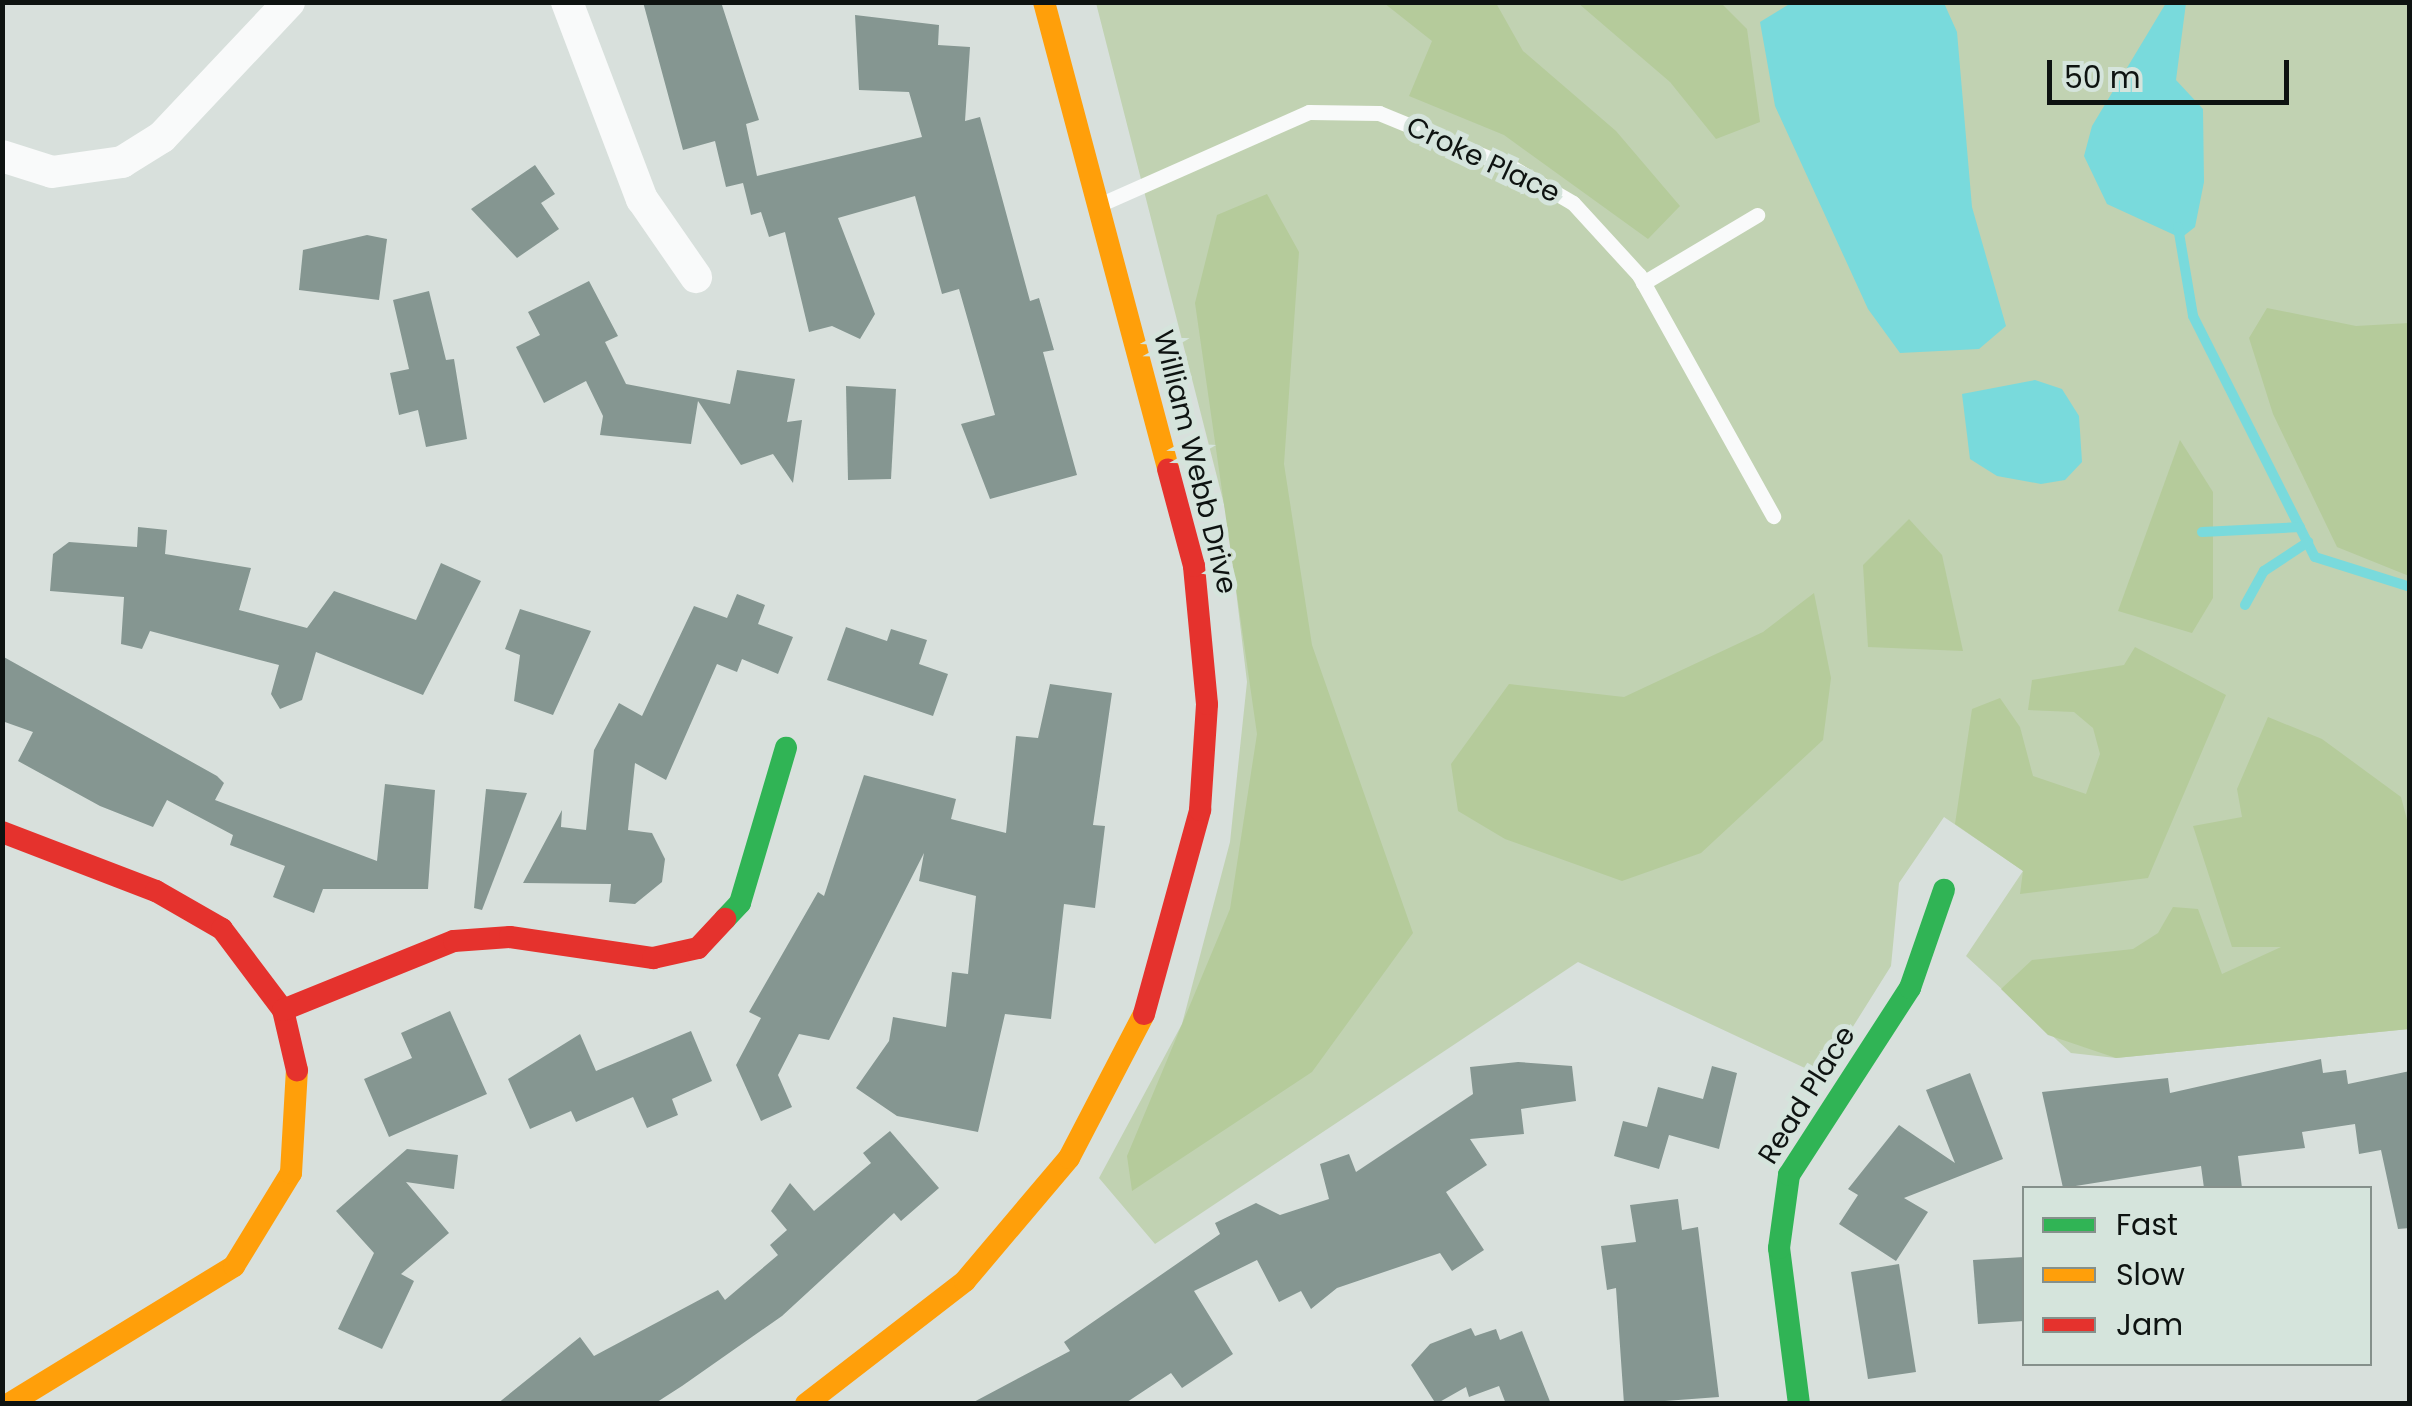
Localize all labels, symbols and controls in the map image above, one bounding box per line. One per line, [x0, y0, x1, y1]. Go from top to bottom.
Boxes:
scale bar [2052, 40, 2294, 102]
text: 50 m [2064, 56, 2141, 99]
street label: Croke Place [1401, 110, 1565, 210]
street label: William Webb Drive [1146, 327, 1244, 597]
street label: Read Place [1751, 1020, 1863, 1170]
legend [2022, 1186, 2372, 1366]
text: Fast [2116, 1203, 2178, 1246]
text: Slow [2116, 1253, 2185, 1296]
text: Jam [2116, 1303, 2183, 1346]

